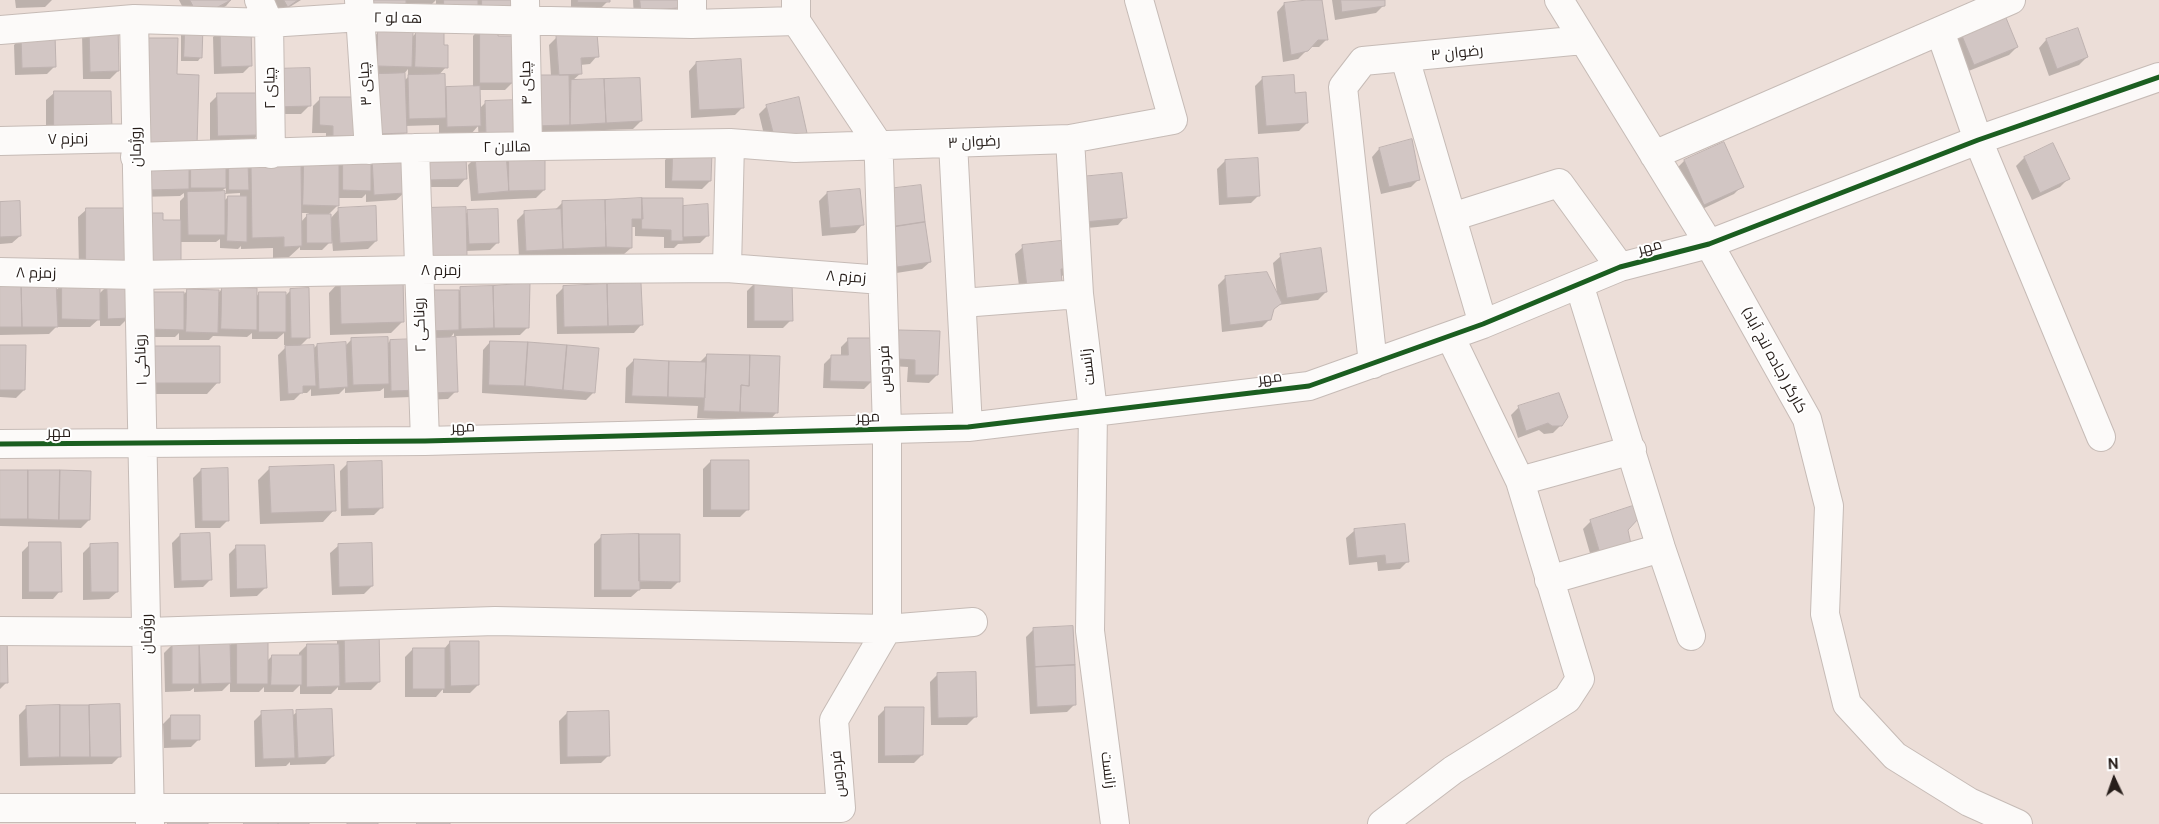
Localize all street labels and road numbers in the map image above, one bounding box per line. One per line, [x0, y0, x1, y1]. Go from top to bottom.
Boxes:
street label: هه لو ۲ [374, 9, 422, 27]
street label: رضوان ۳ [1430, 41, 1484, 65]
street label: چیای ۳ [354, 61, 376, 107]
street label: چیای ۴ [516, 61, 536, 105]
street label: چیای ۲ [261, 67, 279, 109]
street label: روژمان [127, 127, 145, 167]
street label: زمزم ۷ [48, 130, 88, 148]
street label: رضوان ۳ [947, 132, 1001, 152]
street label: هالان ۲ [483, 138, 531, 156]
street label: مهر [1636, 235, 1664, 259]
street label: زمزم ۸ [421, 261, 461, 279]
street label: زمزم ۸ [16, 264, 56, 282]
street label: زمزم ۸ [825, 267, 867, 287]
street label: روناکی ۲ [410, 297, 430, 353]
street label: کارگر (جاده لنج آباد) [1737, 304, 1811, 416]
street label: روناکی ۱ [131, 334, 151, 386]
street label: فردوس [875, 345, 895, 393]
street label: زانست [1077, 347, 1099, 387]
street label: مهر [1257, 368, 1283, 388]
street label: مهر [856, 408, 880, 426]
street label: مهر [451, 418, 475, 436]
street label: مهر [47, 423, 71, 441]
street label: روژمان [138, 614, 156, 654]
street label: فردوس [827, 750, 849, 798]
street label: زانست [1097, 750, 1119, 790]

